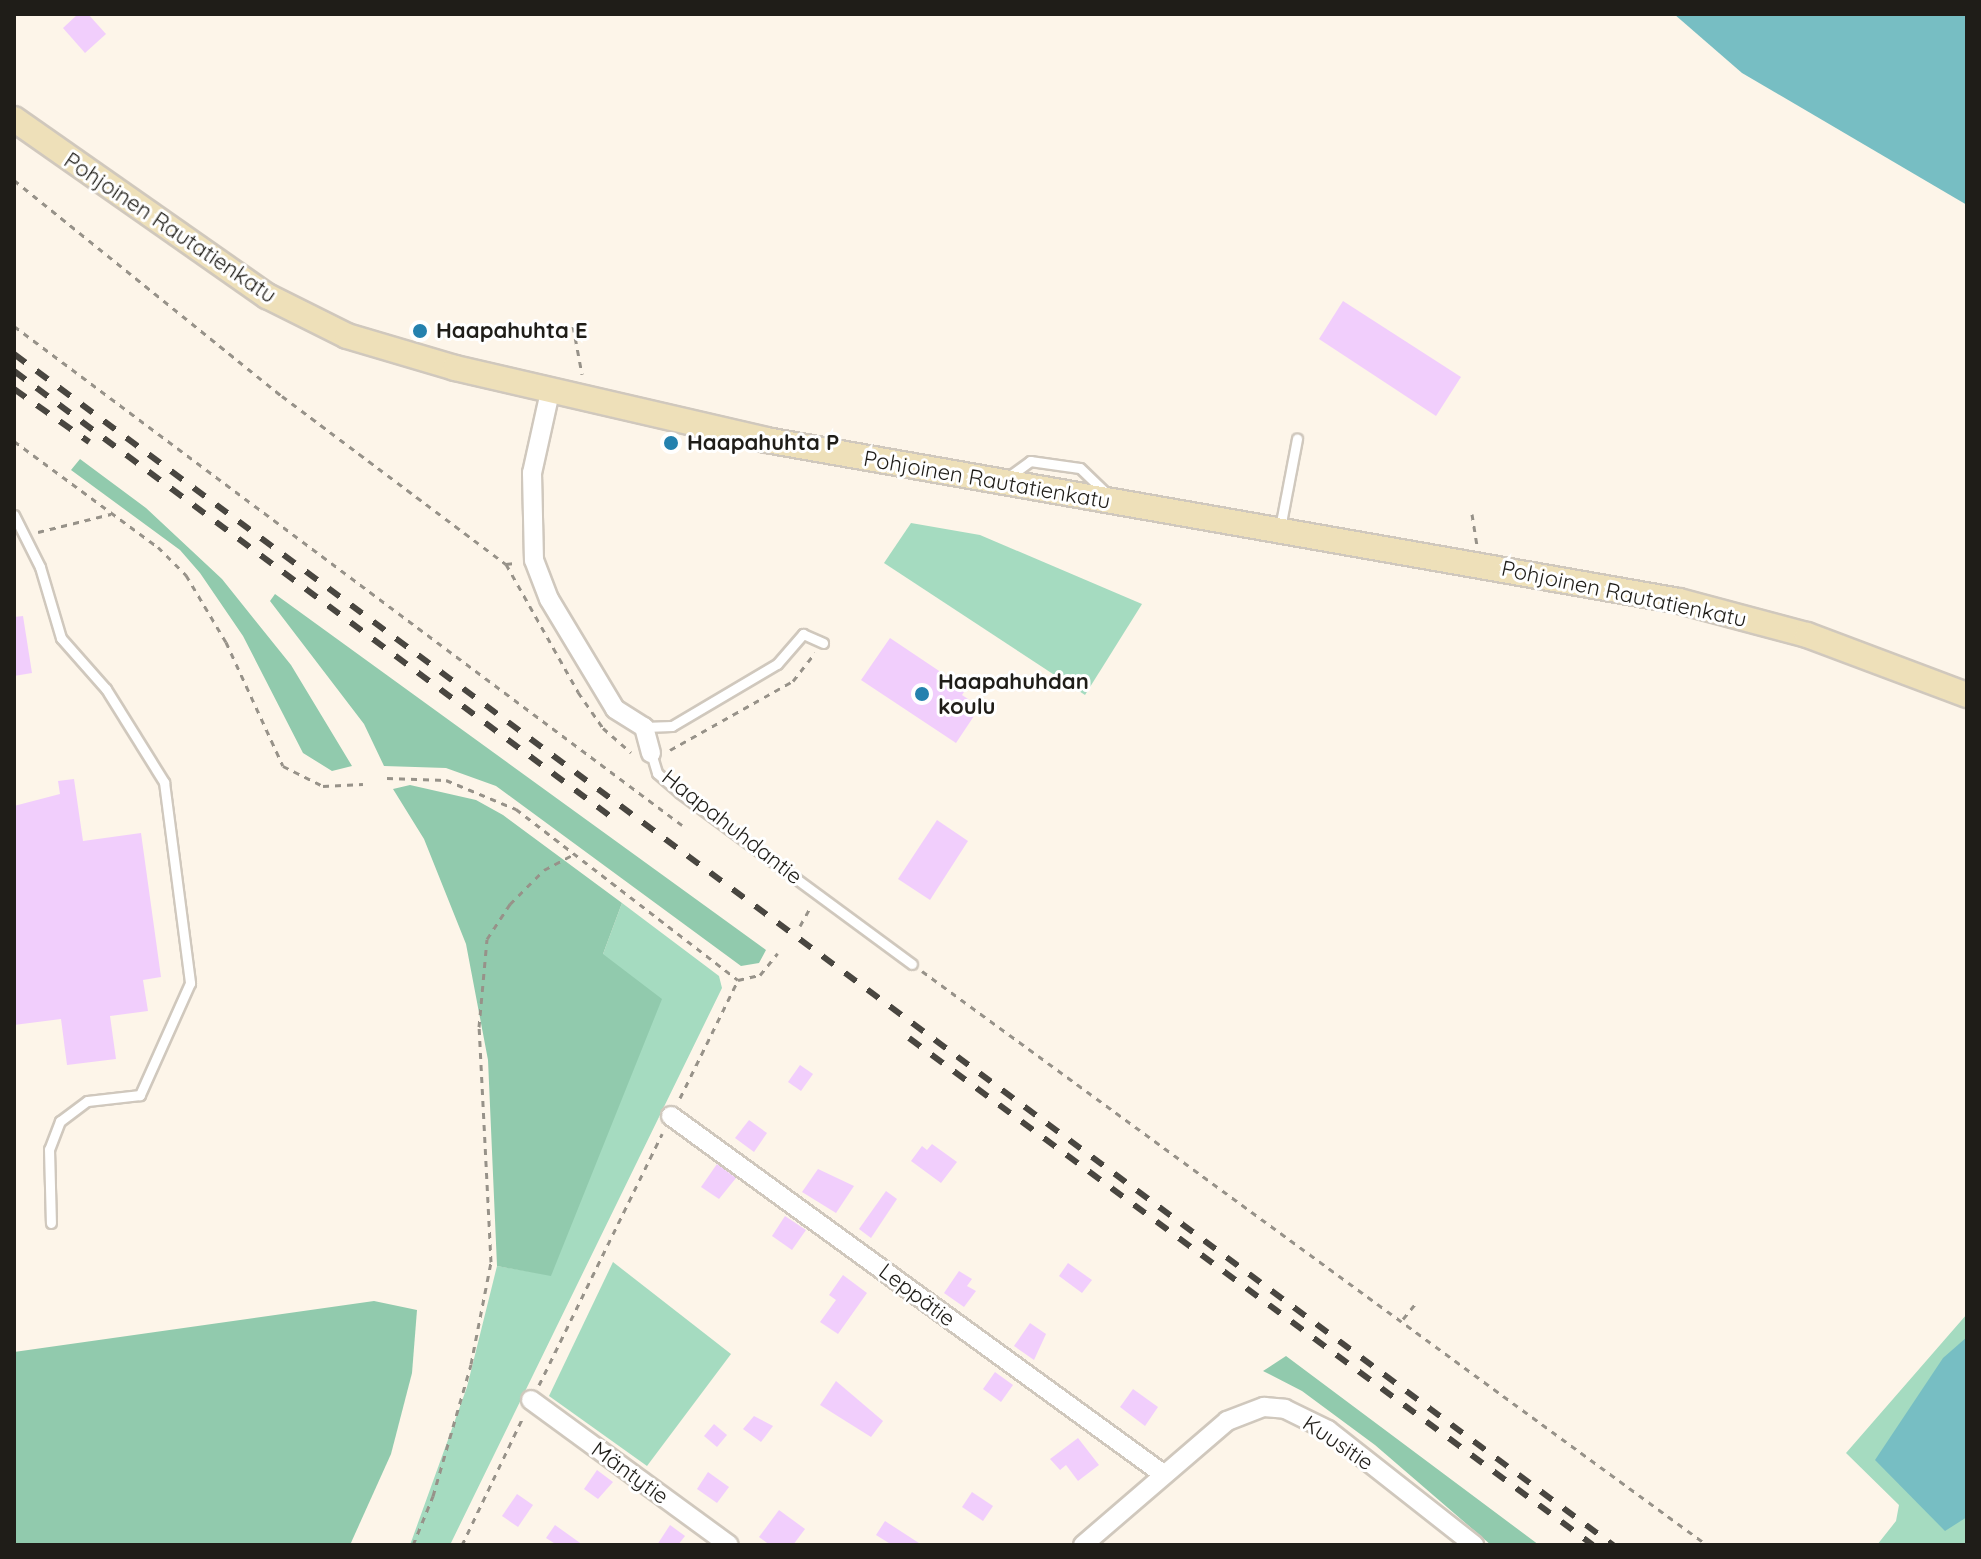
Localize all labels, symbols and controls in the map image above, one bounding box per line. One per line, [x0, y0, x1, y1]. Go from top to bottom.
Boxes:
street label: Pohjoinen Rautatienkatu [59, 147, 281, 309]
place label: Haapahuhta E [436, 318, 588, 344]
marker: Haapahuhta E [411, 322, 429, 340]
place label: Haapahuhta P [687, 430, 839, 456]
marker: Haapahuhta P [662, 434, 680, 452]
street label: Pohjoinen Rautatienkatu [862, 445, 1112, 515]
street label: Pohjoinen Rautatienkatu [1499, 555, 1749, 633]
place label: Haapahuhdan koulu [938, 668, 1089, 720]
marker: Haapahuhdan koulu [913, 685, 931, 703]
street label: Haapahuhdantie [657, 764, 807, 890]
street label: Leppätie [874, 1258, 960, 1332]
street label: Kuusitie [1298, 1410, 1378, 1476]
street label: Mäntytie [586, 1436, 674, 1510]

